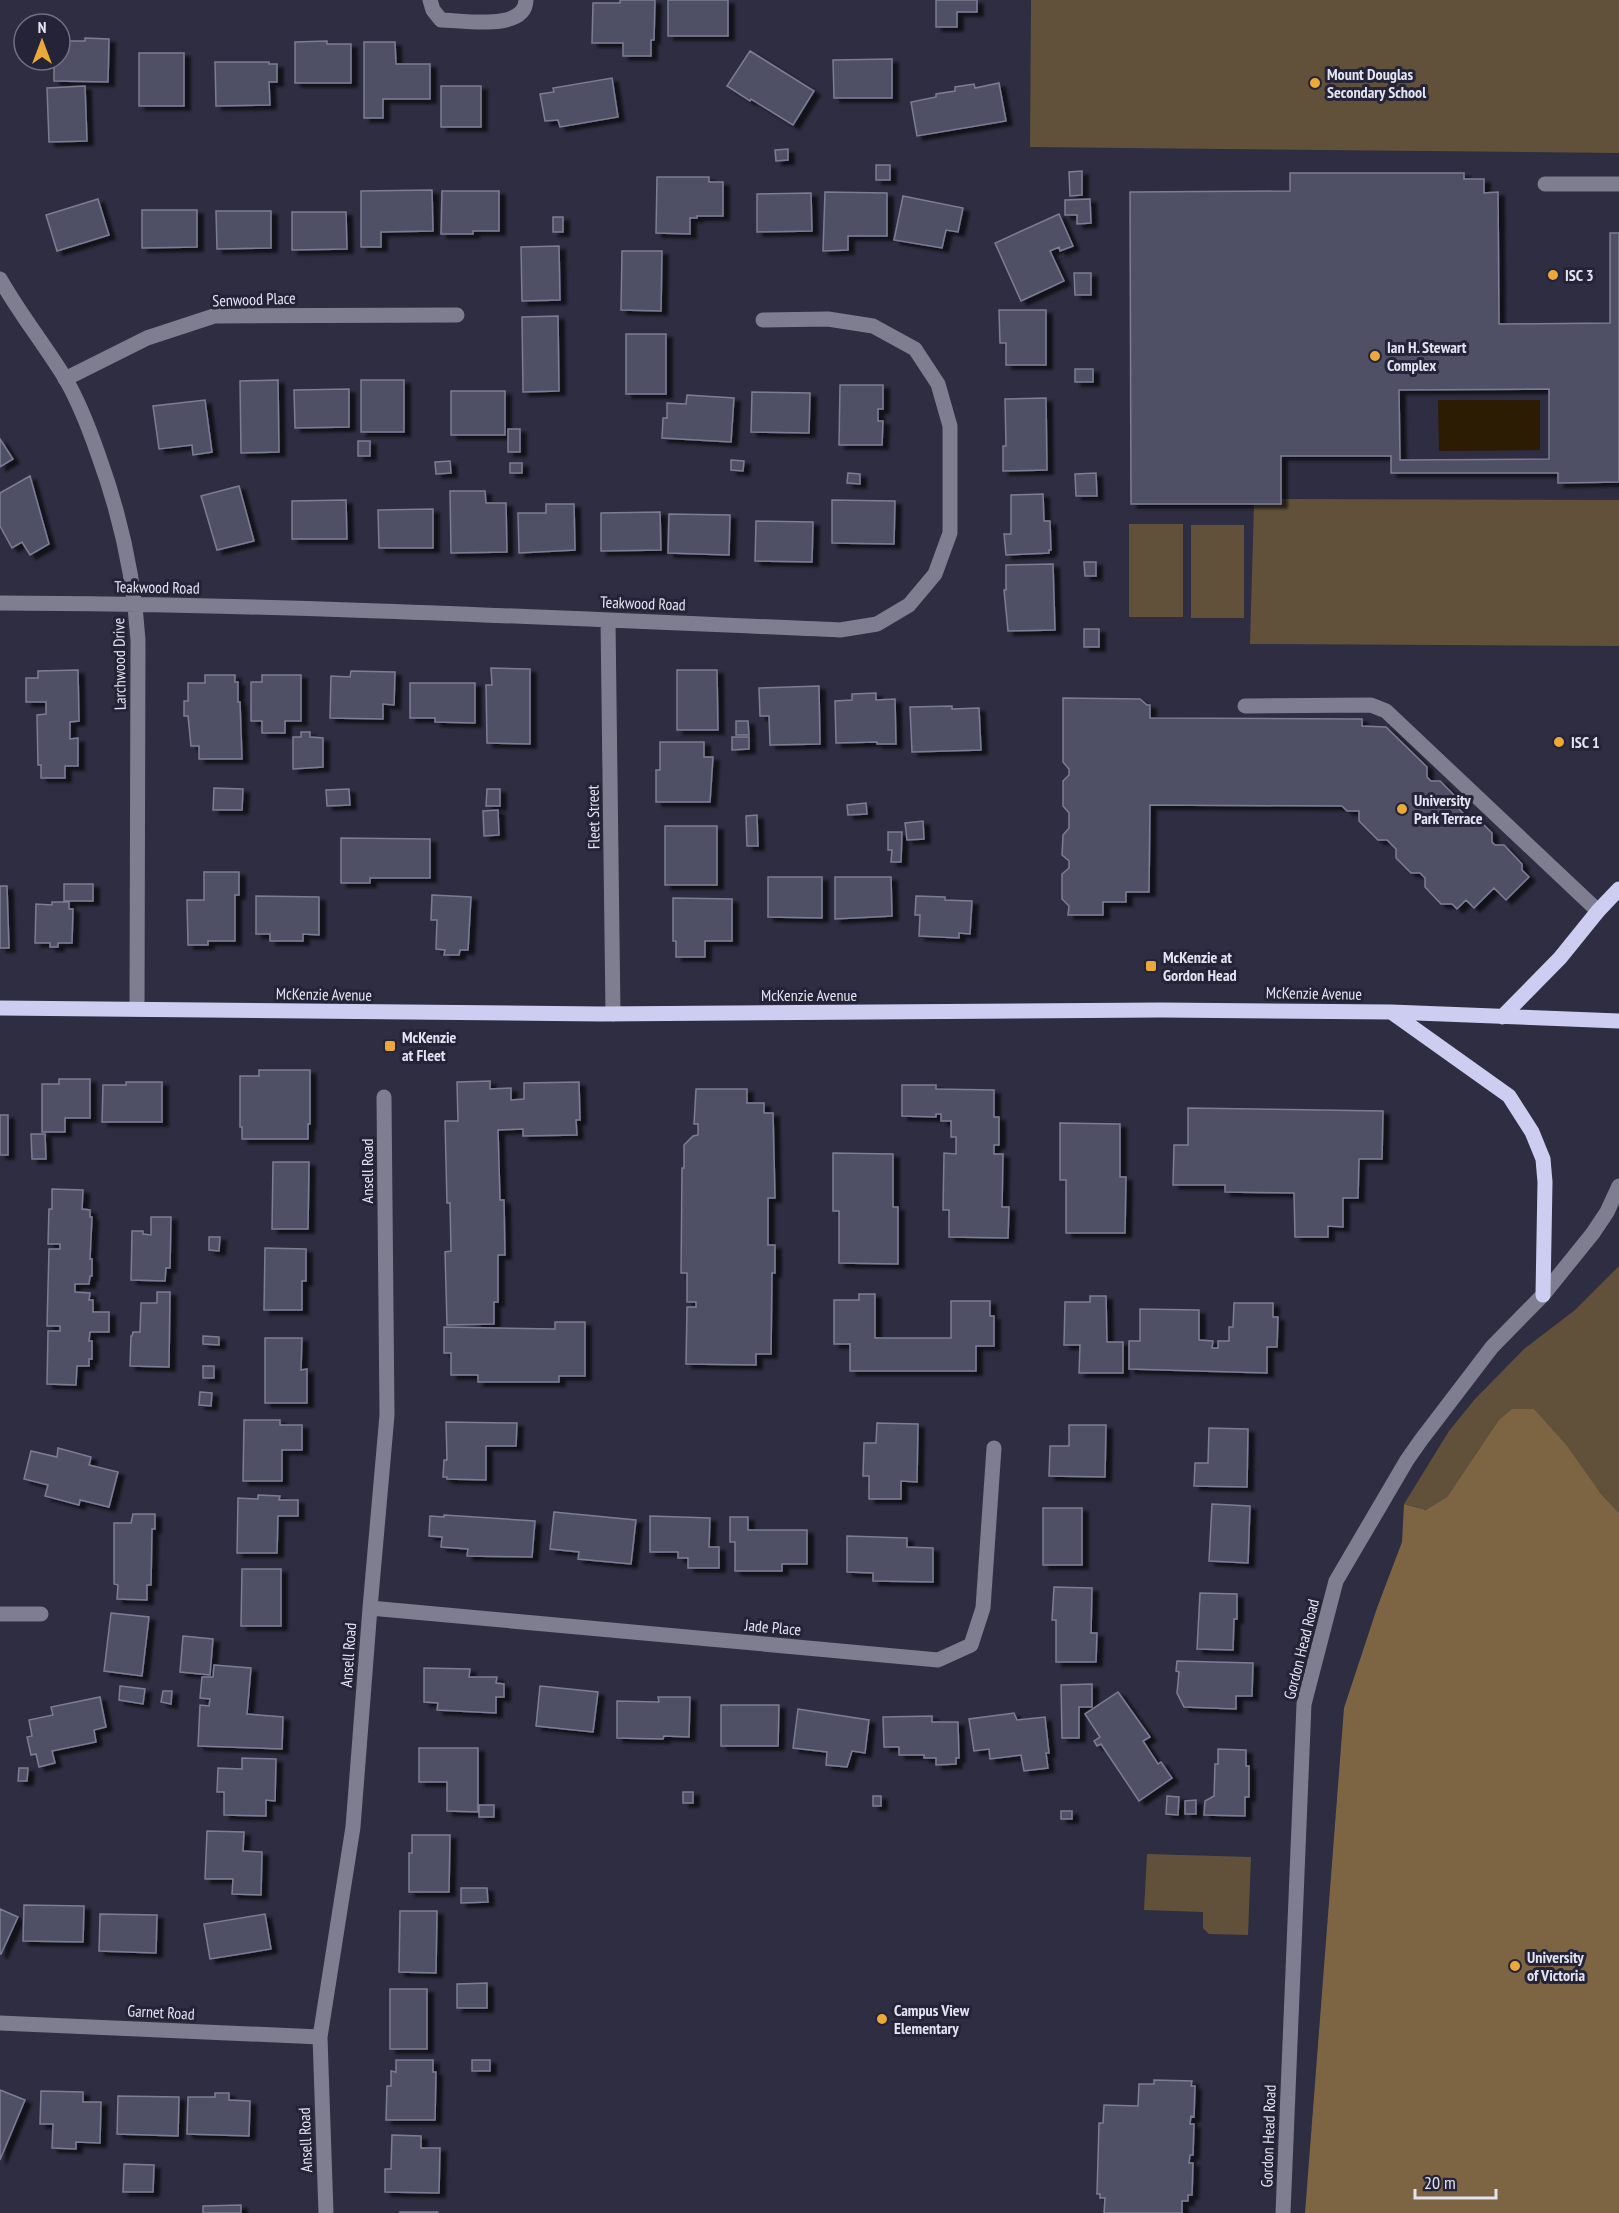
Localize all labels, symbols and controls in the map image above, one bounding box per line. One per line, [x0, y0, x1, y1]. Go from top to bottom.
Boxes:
north arrow [12, 12, 72, 72]
text: N [38, 17, 46, 37]
place label: Mount Douglas Secondary School [1327, 64, 1426, 102]
marker: Mount Douglas Secondary School [1308, 76, 1322, 90]
place label: ISC 3 [1565, 265, 1594, 285]
marker: ISC 3 [1546, 268, 1560, 282]
street label: Senwood Place [212, 288, 296, 310]
place label: Ian H. Stewart Complex [1387, 337, 1467, 375]
marker: Ian H. Stewart Complex [1368, 349, 1382, 363]
street label: Teakwood Road [114, 576, 200, 598]
street label: Teakwood Road [600, 592, 686, 614]
street label: Larchwood Drive [108, 618, 130, 710]
place label: ISC 1 [1571, 732, 1600, 752]
marker: ISC 1 [1552, 735, 1566, 749]
street label: Fleet Street [582, 784, 604, 849]
place label: University Park Terrace [1414, 790, 1483, 828]
marker: University Park Terrace [1395, 802, 1409, 816]
place label: McKenzie at Gordon Head [1163, 947, 1237, 985]
marker: McKenzie at Gordon Head [1144, 959, 1158, 973]
street label: McKenzie Avenue [1266, 982, 1362, 1004]
street label: McKenzie Avenue [276, 983, 372, 1005]
street label: McKenzie Avenue [761, 985, 857, 1005]
place label: McKenzie at Fleet [402, 1027, 457, 1065]
marker: McKenzie at Fleet [383, 1039, 397, 1053]
street label: Ansell Road [357, 1139, 377, 1203]
street label: Gordon Head Road [1279, 1597, 1323, 1701]
street label: Jade Place [743, 1614, 802, 1639]
street label: Ansell Road [336, 1622, 360, 1688]
place label: University of Victoria [1527, 1947, 1585, 1985]
marker: University of Victoria [1508, 1959, 1522, 1973]
street label: Garnet Road [127, 2000, 195, 2024]
place label: Campus View Elementary [894, 2000, 970, 2038]
marker: Campus View Elementary [875, 2012, 889, 2026]
street label: Gordon Head Road [1256, 2084, 1280, 2188]
street label: Ansell Road [294, 2107, 316, 2173]
scale bar [1415, 2162, 1496, 2200]
text: 20 m [1424, 2171, 1456, 2194]

